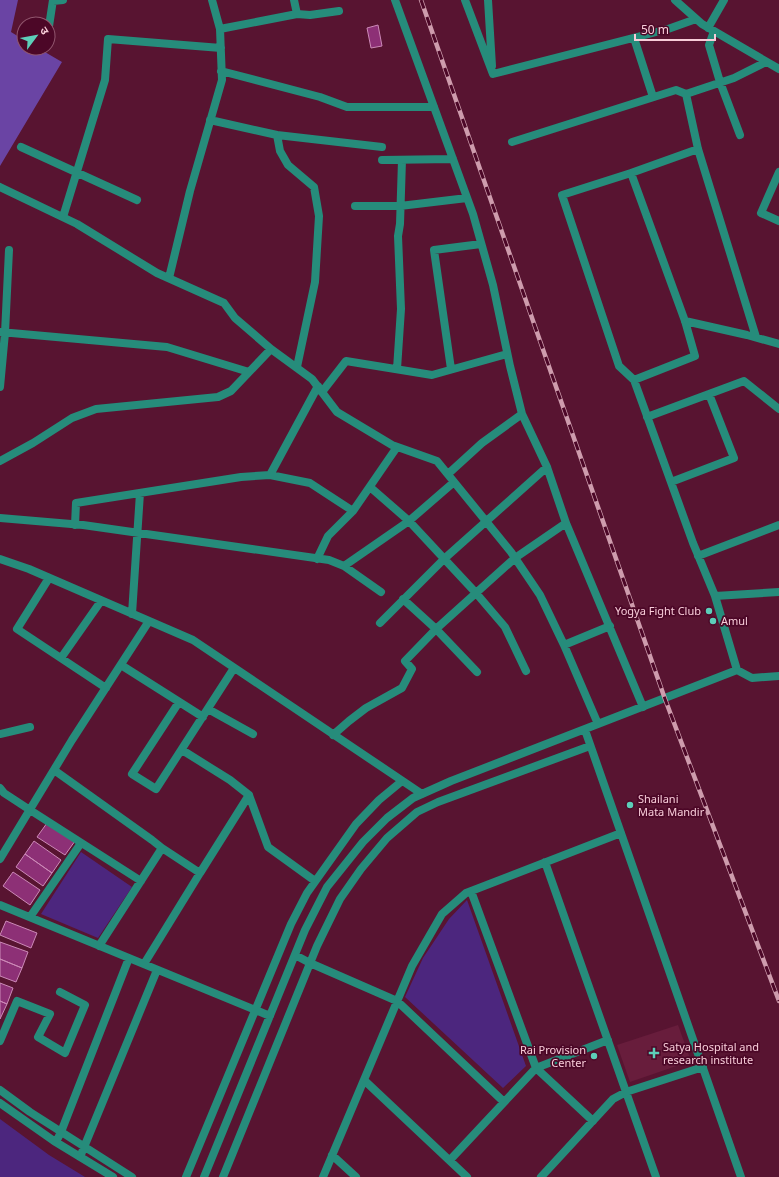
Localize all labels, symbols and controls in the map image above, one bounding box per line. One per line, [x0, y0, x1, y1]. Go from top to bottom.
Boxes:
north arrow [16, 16, 56, 56]
scale bar [635, 16, 715, 42]
text: 50 m [641, 21, 669, 38]
text: उ [37, 24, 53, 38]
place label: Yogya Fight Club [615, 603, 701, 618]
marker: Yogya Fight Club [704, 606, 714, 616]
place label: Amul [721, 613, 748, 628]
marker: Amul [708, 616, 718, 626]
place label: Shailani Mata Mandir [638, 791, 705, 819]
marker: Shailani Mata Mandir [625, 800, 635, 810]
place label: Satya Hospital and research institute [663, 1039, 759, 1067]
place label: Rai Provision Center [520, 1042, 586, 1070]
marker: Satya Hospital and research institute [648, 1047, 660, 1059]
marker: Rai Provision Center [589, 1051, 599, 1061]

